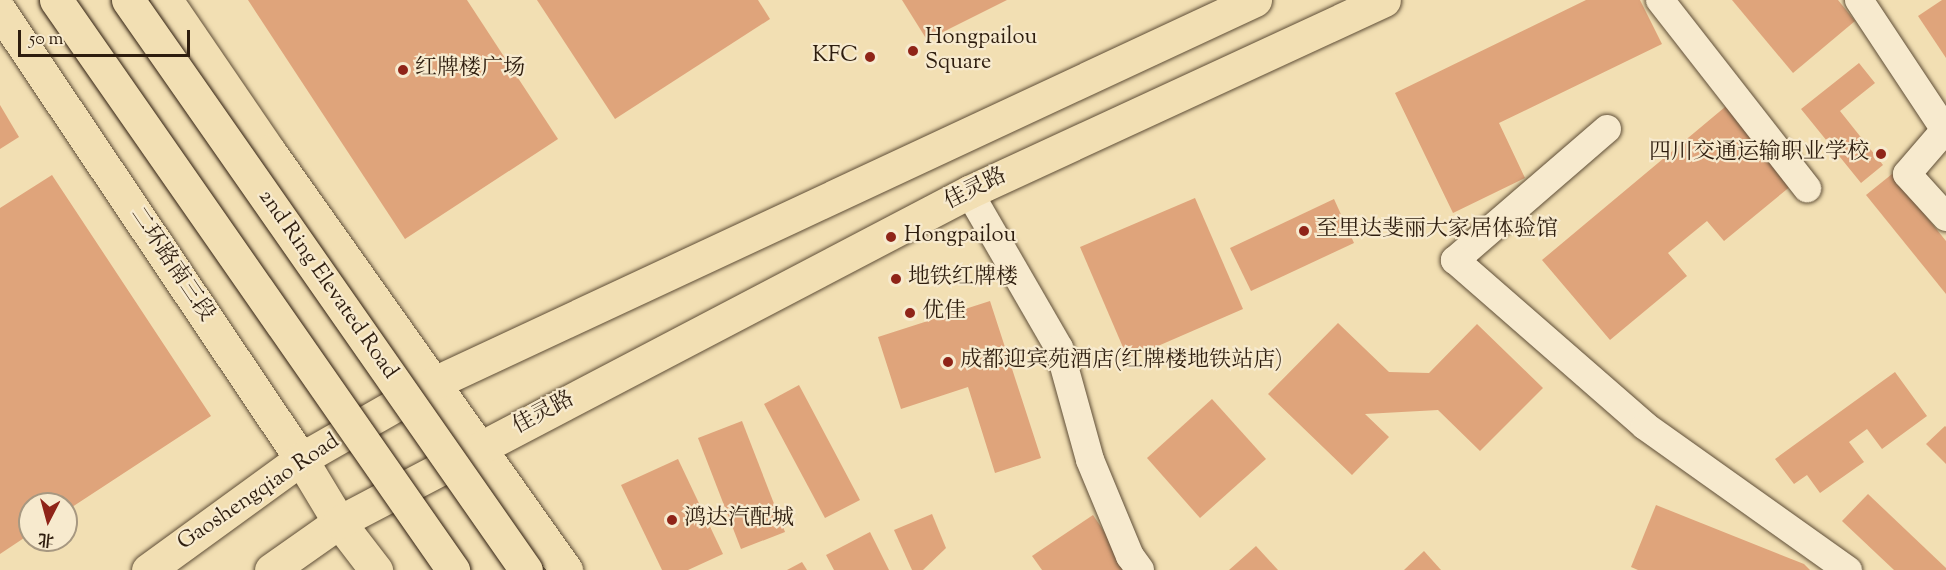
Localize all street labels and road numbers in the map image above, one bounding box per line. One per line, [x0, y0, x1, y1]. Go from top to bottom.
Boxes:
street label: 佳灵路 [941, 164, 1011, 216]
street label: 2nd Ring Elevated Road [252, 185, 402, 385]
street label: 二环路南三段 [123, 203, 219, 327]
street label: 佳灵路 [509, 387, 579, 441]
street label: Gaoshengqiao Road [173, 429, 345, 557]

